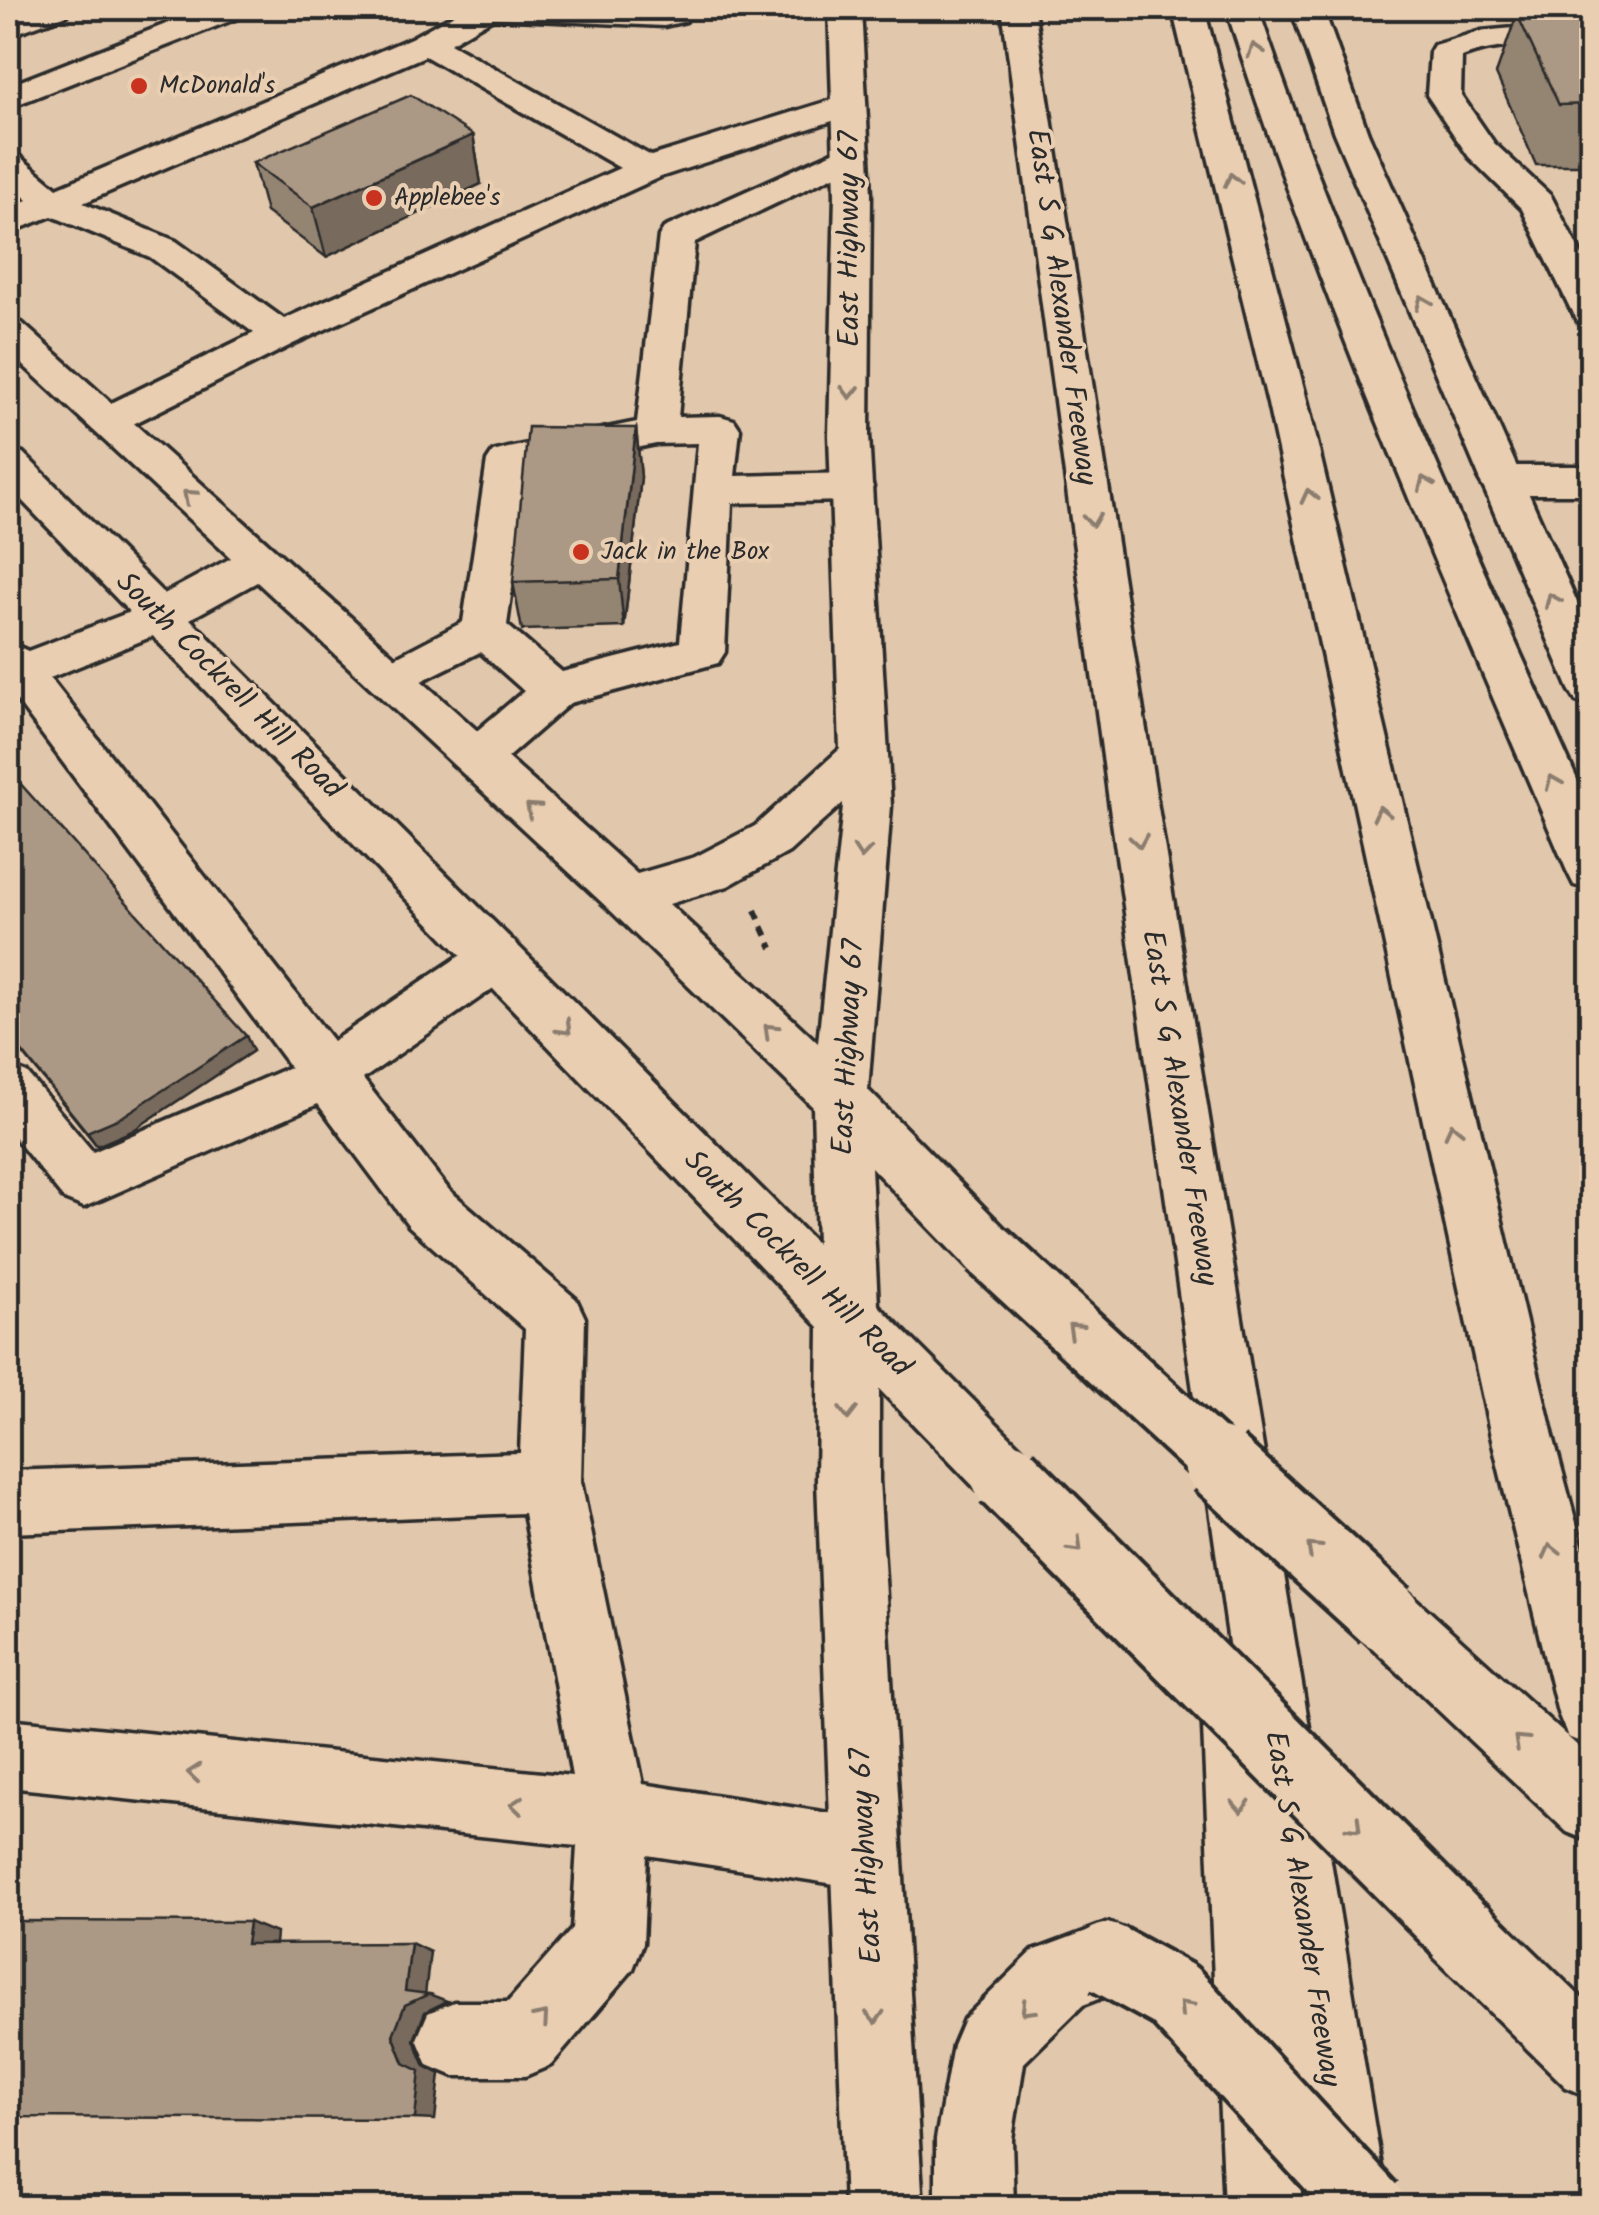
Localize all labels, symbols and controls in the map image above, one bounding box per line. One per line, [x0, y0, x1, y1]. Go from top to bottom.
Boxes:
one-way arrow [1246, 43, 1267, 60]
place label: McDonald's [159, 66, 276, 106]
marker: McDonald's [128, 75, 150, 97]
street label: East S G Alexander Freeway [1012, 126, 1110, 489]
street label: East Highway 67 [826, 130, 874, 347]
one-way arrow [1222, 172, 1243, 189]
place label: Applebee's [394, 178, 501, 218]
marker: Applebee's [363, 187, 385, 209]
one-way arrow [1415, 294, 1435, 312]
one-way arrow [839, 386, 861, 401]
one-way arrow [1417, 475, 1437, 493]
one-way arrow [1300, 488, 1321, 505]
one-way arrow [182, 489, 200, 507]
one-way arrow [1081, 511, 1102, 528]
place label: Jack in the Box [601, 532, 770, 572]
marker: Jack in the Box [570, 541, 592, 563]
street label: South Cockrell Hill Road [104, 561, 355, 812]
one-way arrow [1544, 592, 1564, 610]
one-way arrow [1545, 774, 1565, 792]
one-way arrow [525, 802, 544, 820]
one-way arrow [1371, 805, 1392, 822]
one-way arrow [1127, 833, 1148, 850]
one-way arrow [852, 845, 874, 861]
street label: East S G Alexander Freeway [1127, 927, 1231, 1290]
street label: East Highway 67 [819, 936, 879, 1156]
one-way arrow [553, 1016, 571, 1034]
one-way arrow [763, 1024, 782, 1042]
one-way arrow [1443, 1122, 1464, 1139]
street label: South Cockrell Hill Road [672, 1139, 923, 1390]
one-way arrow [1067, 1323, 1086, 1341]
one-way arrow [837, 1406, 859, 1422]
one-way arrow [1064, 1534, 1082, 1552]
one-way arrow [1306, 1543, 1325, 1561]
one-way arrow [1541, 1543, 1562, 1560]
street label: East S G Alexander Freeway [1250, 1728, 1354, 2091]
one-way arrow [1513, 1735, 1532, 1753]
street label: East Highway 67 [837, 1745, 897, 1965]
one-way arrow [186, 1763, 202, 1784]
one-way arrow [509, 1795, 525, 1817]
one-way arrow [1230, 1798, 1251, 1814]
one-way arrow [1343, 1814, 1361, 1832]
one-way arrow [1021, 1997, 1039, 2015]
one-way arrow [1179, 2000, 1197, 2019]
one-way arrow [864, 2010, 885, 2026]
one-way arrow [531, 2011, 549, 2030]

